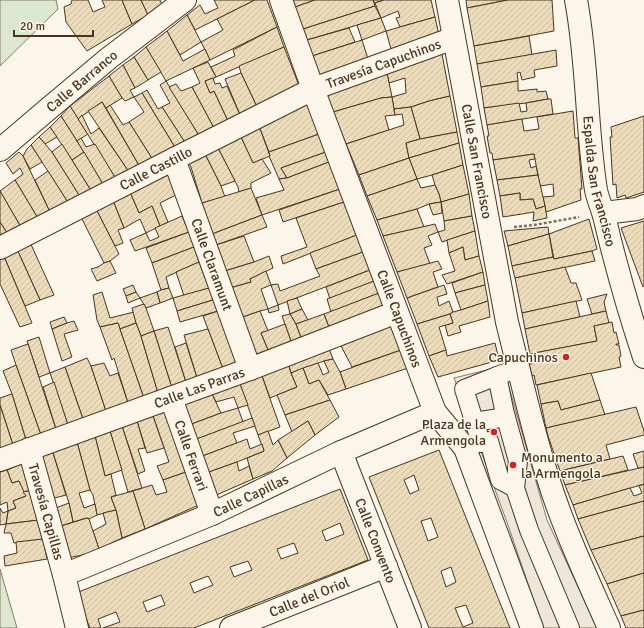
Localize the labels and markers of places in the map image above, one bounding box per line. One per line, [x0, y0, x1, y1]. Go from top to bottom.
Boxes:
place label: Capuchinos [488, 349, 558, 366]
marker: Capuchinos [561, 352, 571, 362]
place label: Plaza de la Armengola [421, 416, 486, 449]
marker: Plaza de la Armengola [489, 427, 499, 437]
place label: Monumento a la Armengola [521, 449, 603, 482]
marker: Monumento a la Armengola [508, 460, 518, 470]

